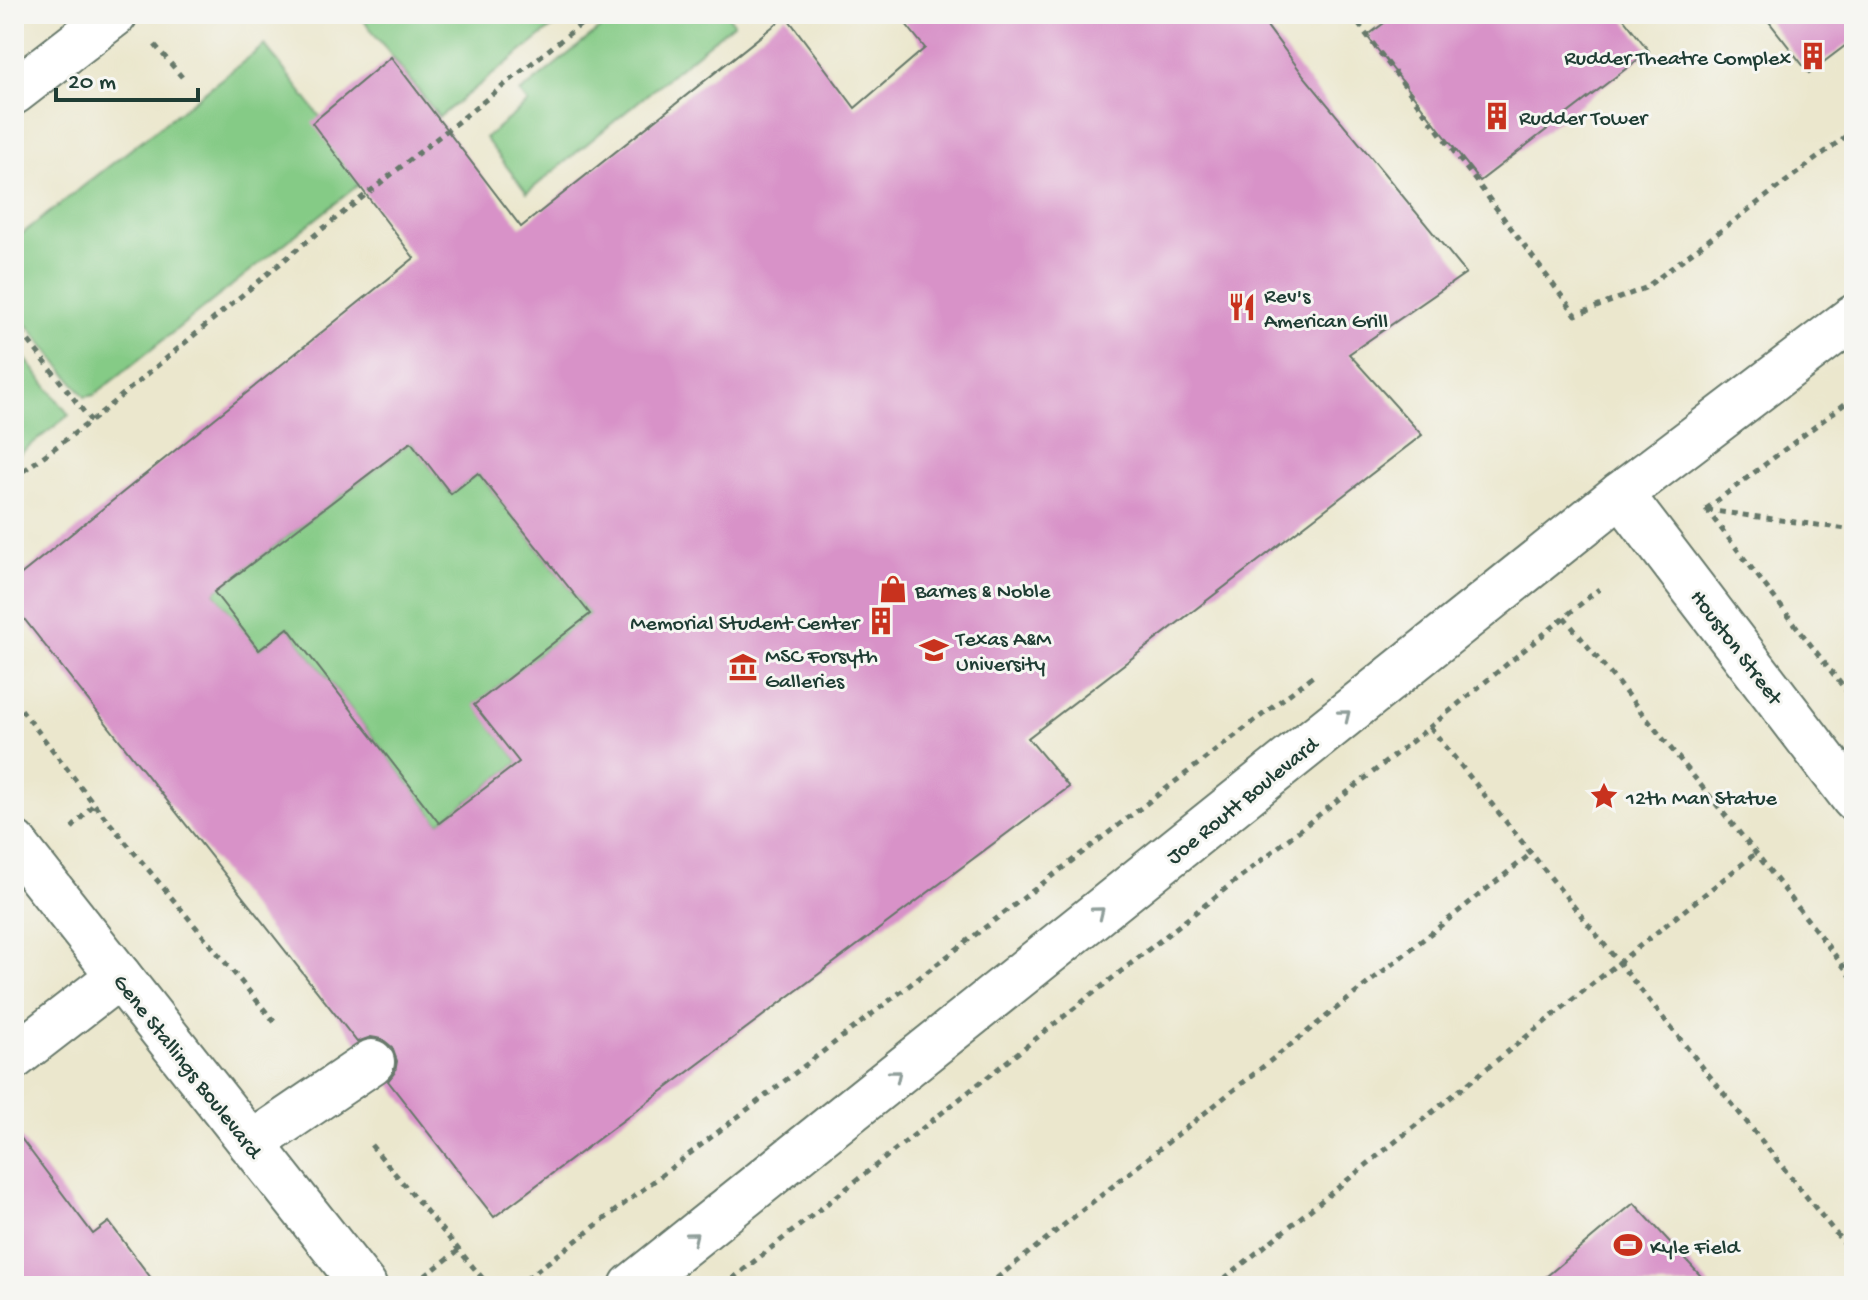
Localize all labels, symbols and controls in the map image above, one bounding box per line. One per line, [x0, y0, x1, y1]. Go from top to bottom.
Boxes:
building icon: Rudder Theatre Complex [1798, 41, 1828, 71]
place label: Rudder Theatre Complex [1564, 47, 1791, 73]
scale bar [56, 52, 198, 102]
text: 20 m [68, 69, 116, 98]
building icon: Rudder Tower [1482, 101, 1512, 131]
place label: Rudder Tower [1519, 107, 1649, 133]
place label: Rev's American Grill [1264, 285, 1388, 336]
restaurant icon: Rev's American Grill [1227, 292, 1257, 322]
shop icon: Barnes & Noble [878, 574, 908, 604]
place label: Barnes & Noble [914, 580, 1051, 606]
street label: Houston Street [1683, 586, 1788, 713]
building icon: Memorial Student Center [866, 606, 896, 636]
place label: Memorial Student Center [630, 612, 861, 638]
place label: Texas A&M University [954, 628, 1052, 679]
school or university icon: Texas A&M University [919, 635, 949, 665]
place label: MSC Forsyth Galleries [765, 645, 878, 696]
museum icon: MSC Forsyth Galleries [728, 652, 758, 682]
one-way arrow [1336, 710, 1350, 725]
street label: Joe Routt Boulevard [1162, 732, 1326, 871]
place icon: 12th Man Statue [1589, 781, 1619, 811]
place label: 12th Man Statue [1625, 787, 1778, 813]
one-way arrow [1089, 908, 1104, 922]
street label: Gene Stallings Boulevard [106, 970, 267, 1166]
one-way arrow [887, 1070, 901, 1085]
sports icon: Kyle Field [1613, 1230, 1643, 1260]
one-way arrow [683, 1233, 698, 1247]
place label: Kyle Field [1650, 1236, 1742, 1262]

